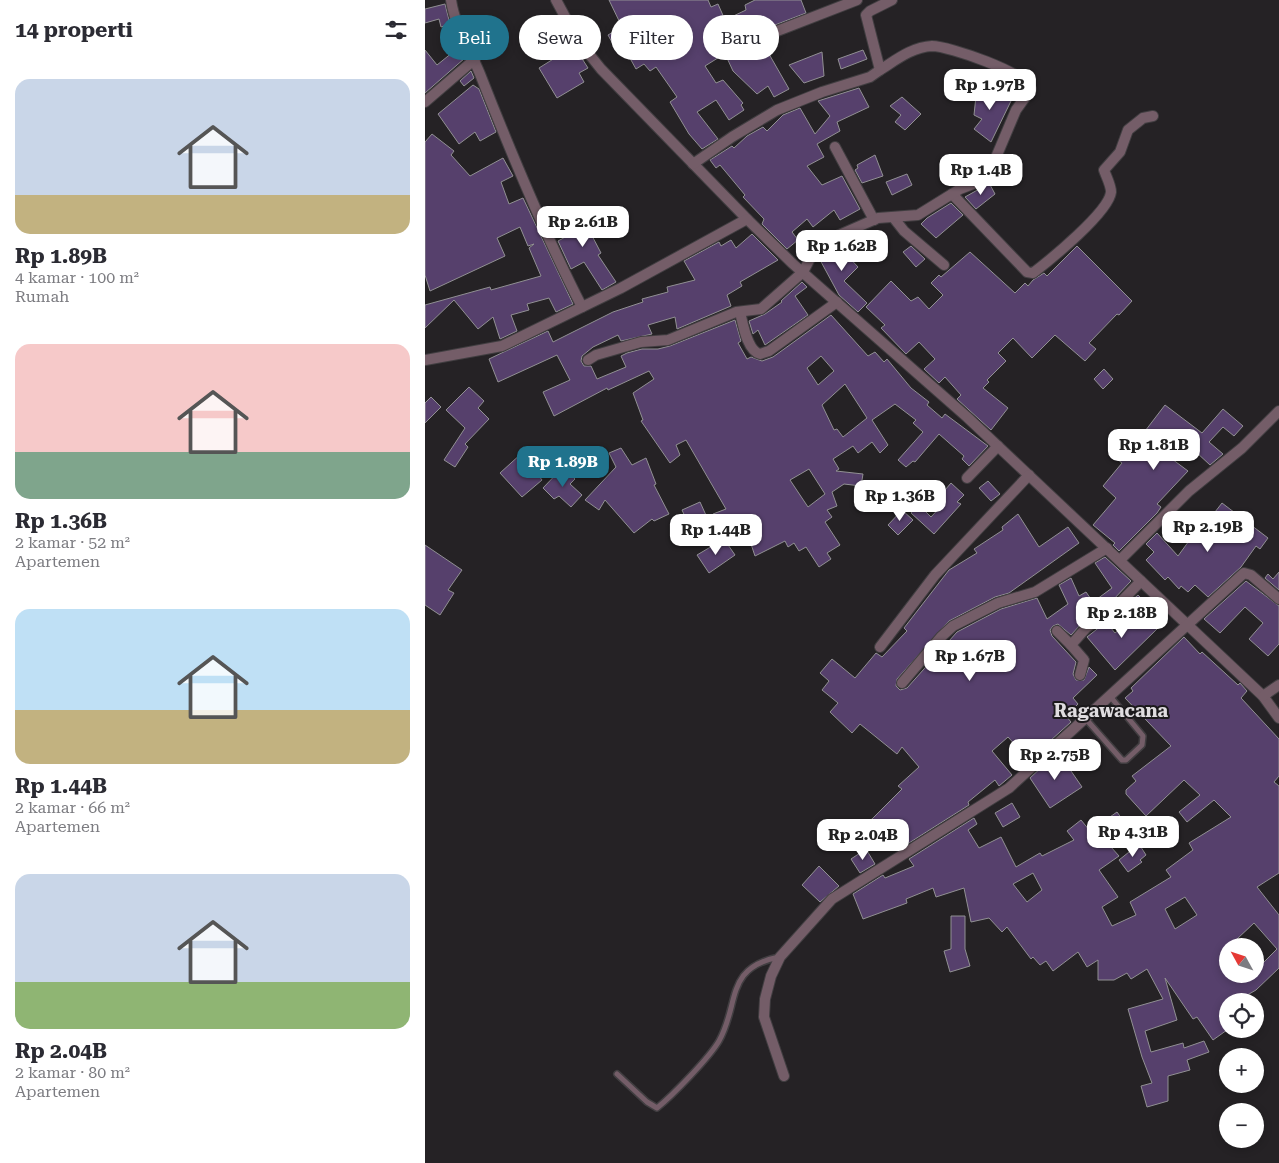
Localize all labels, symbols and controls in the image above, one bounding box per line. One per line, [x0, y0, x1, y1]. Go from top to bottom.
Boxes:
chip: Beli [440, 15, 509, 60]
chip: Sewa [519, 15, 601, 60]
chip: Filter [611, 15, 693, 60]
chip: Baru [703, 15, 779, 60]
icon: filters [382, 16, 410, 44]
text: 14 properti [15, 18, 133, 42]
pin: Rp 1.97B [938, 68, 1042, 111]
text: Rp 1.97B [955, 75, 1025, 94]
icon: home [168, 112, 258, 202]
pin: Rp 1.4B [935, 154, 1027, 196]
text: Rp 1.4B [950, 160, 1012, 179]
pin: Rp 2.61B [531, 206, 635, 248]
text: Rp 2.61B [548, 212, 618, 231]
pin: Rp 1.62B [790, 230, 894, 272]
text: Rp 1.62B [807, 236, 877, 255]
text: Rp 1.89B [15, 244, 107, 268]
text: 4 kamar · 100 m² [15, 268, 139, 287]
text: Rumah [15, 287, 69, 306]
icon: home [168, 377, 258, 467]
pin: Rp 1.81B [1102, 428, 1206, 471]
text: Rp 1.81B [1119, 435, 1189, 454]
pin: Rp 1.89B [511, 446, 615, 488]
text: Rp 1.89B [528, 452, 598, 471]
pin: Rp 1.36B [848, 480, 952, 522]
text: Rp 1.36B [865, 486, 935, 505]
text: Rp 1.36B [15, 509, 107, 533]
pin: Rp 2.19B [1156, 510, 1260, 553]
pin: Rp 1.44B [664, 514, 768, 556]
text: Rp 2.19B [1173, 517, 1243, 536]
text: Rp 1.44B [681, 520, 751, 539]
text: 2 kamar · 52 m² [15, 533, 130, 552]
text: Apartemen [15, 552, 100, 571]
pin: Rp 2.18B [1070, 596, 1174, 639]
text: Rp 2.18B [1087, 603, 1157, 622]
pin: Rp 1.67B [918, 640, 1022, 682]
icon: home [168, 642, 258, 732]
text: Rp 1.67B [935, 646, 1005, 665]
district label: Ragawacana [1054, 700, 1169, 721]
pin: Rp 2.75B [1003, 738, 1107, 781]
text: Rp 2.75B [1020, 745, 1090, 764]
text: Rp 1.44B [15, 774, 107, 798]
text: 2 kamar · 66 m² [15, 798, 130, 817]
pin: Rp 4.31B [1081, 816, 1185, 858]
text: Apartemen [15, 817, 100, 836]
pin: Rp 2.04B [811, 818, 915, 861]
text: Rp 4.31B [1098, 822, 1168, 841]
text: Rp 2.04B [828, 825, 898, 844]
icon: home [168, 907, 258, 997]
north arrow [1219, 938, 1264, 982]
map controls [1219, 938, 1264, 1148]
button: locate [1219, 993, 1264, 1038]
text: Rp 2.04B [15, 1039, 107, 1063]
button: + [1219, 1048, 1264, 1093]
text: 2 kamar · 80 m² [15, 1063, 130, 1082]
text: Apartemen [15, 1082, 100, 1101]
button: − [1219, 1103, 1264, 1148]

